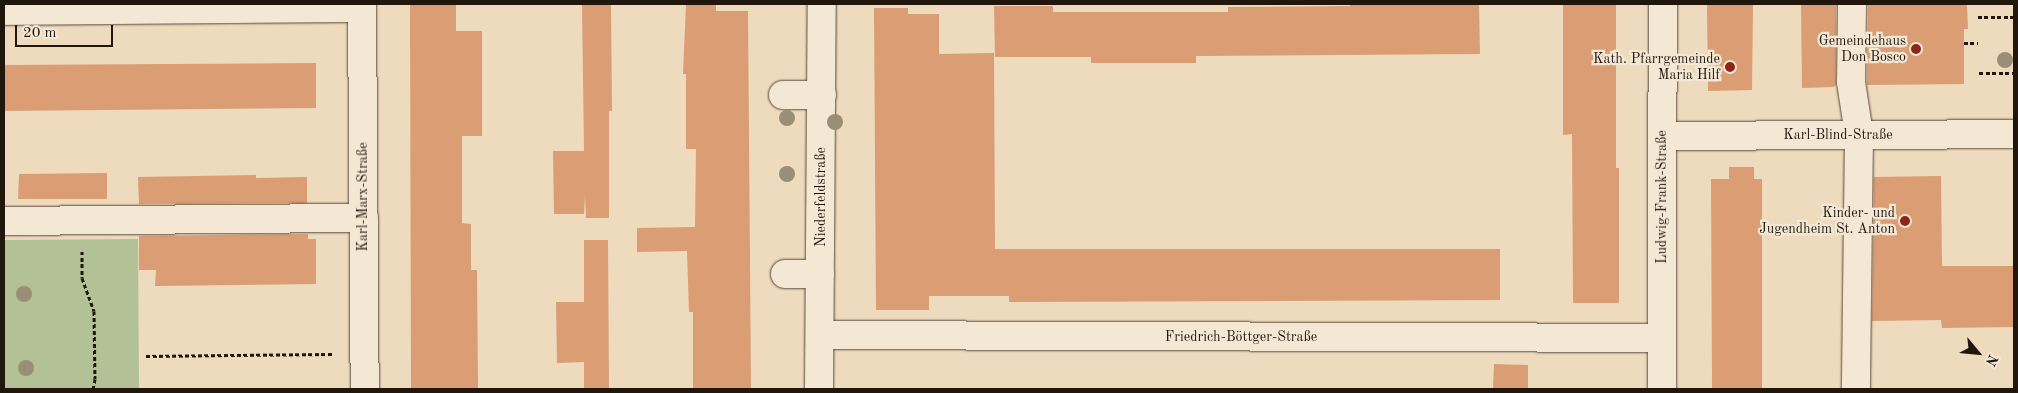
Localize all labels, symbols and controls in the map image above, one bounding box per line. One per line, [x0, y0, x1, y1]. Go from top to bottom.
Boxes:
scale bar [18, 15, 115, 47]
text: 20 m [23, 26, 57, 41]
place label: Gemeindehaus Don Bosco [1819, 33, 1906, 65]
marker: Gemeindehaus Don Bosco [1910, 43, 1922, 55]
place label: Kath. Pfarrgemeinde Maria Hilf [1593, 51, 1720, 84]
marker: Kath. Pfarrgemeinde Maria Hilf [1724, 61, 1736, 73]
street label: Karl-Blind-Straße [1783, 127, 1893, 143]
street label: Ludwig-Frank-Straße [1654, 130, 1670, 264]
street label: Karl-Marx-Straße [355, 142, 371, 252]
street label: Niederfeldstraße [813, 147, 829, 247]
place label: Kinder- und Jugendheim St. Anton [1759, 205, 1895, 238]
marker: Kinder- und Jugendheim St. Anton [1899, 215, 1911, 227]
north arrow [1953, 328, 2003, 378]
street label: Friedrich-Böttger-Straße [1165, 329, 1317, 345]
text: N [1983, 352, 2000, 368]

